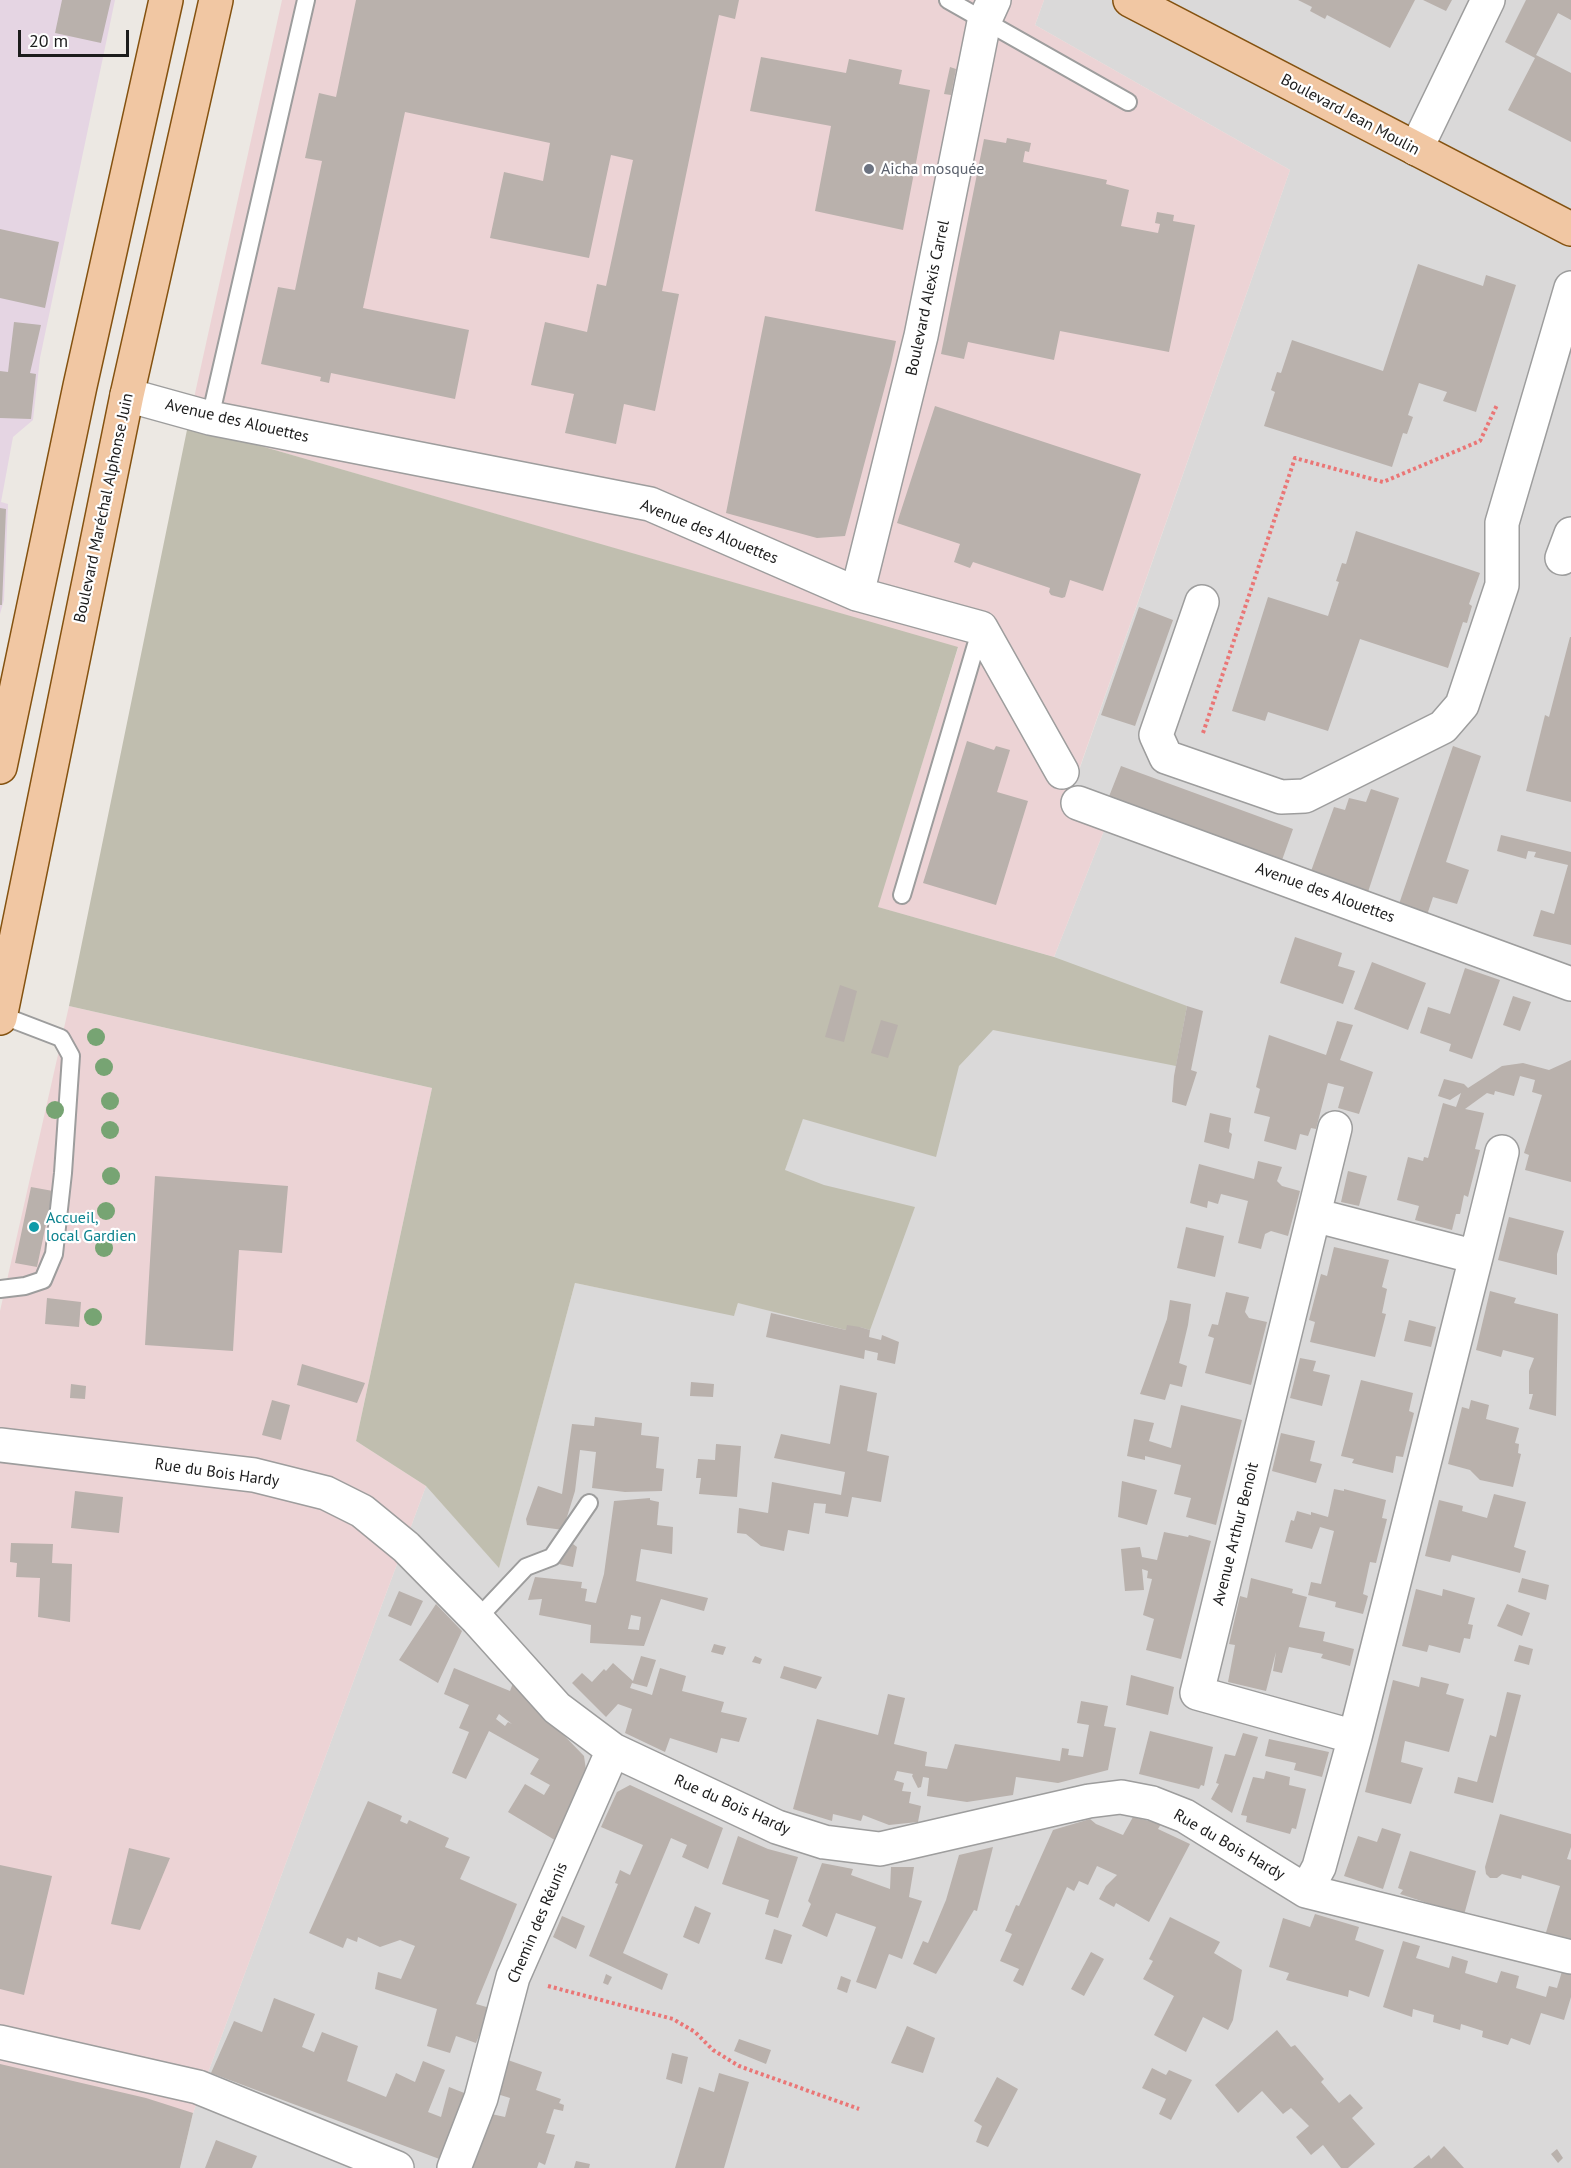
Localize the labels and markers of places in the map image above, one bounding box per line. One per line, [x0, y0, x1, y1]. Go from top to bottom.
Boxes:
place label: Aicha mosquée [881, 159, 984, 179]
marker: Aicha mosquée [862, 162, 876, 176]
place label: Accueil, local Gardien [46, 1208, 136, 1246]
marker: Accueil, local Gardien [27, 1220, 41, 1234]

